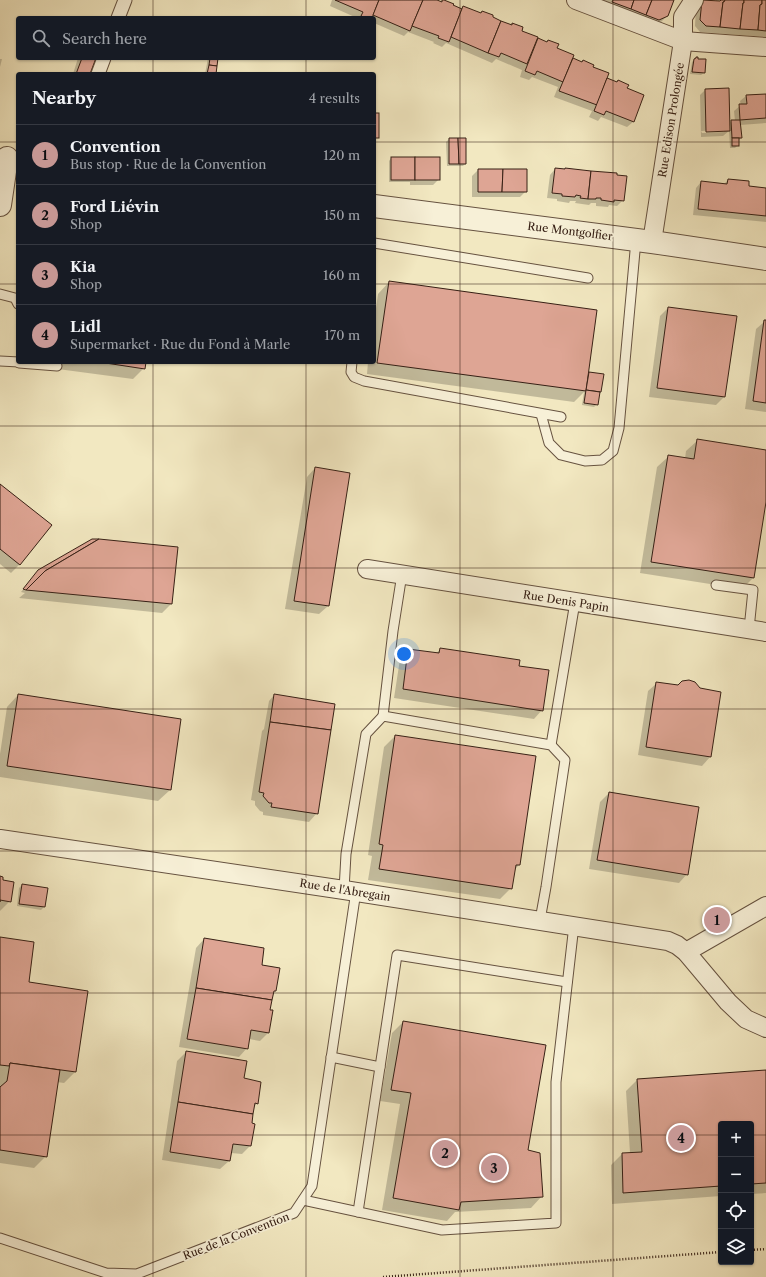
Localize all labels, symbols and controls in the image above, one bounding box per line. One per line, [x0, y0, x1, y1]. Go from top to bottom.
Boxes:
search box [16, 16, 376, 60]
icon: search [30, 27, 52, 49]
text: Search here [62, 29, 147, 48]
street label: Rue Edison Prolongée [655, 61, 687, 179]
text: Nearby [32, 88, 96, 108]
text: 4 results [309, 90, 360, 106]
text: Convention [70, 137, 161, 156]
text: 1 [42, 147, 48, 163]
text: 120 m [323, 147, 360, 163]
text: Bus stop · Rue de la Convention [70, 156, 266, 172]
text: Ford Liévin [70, 197, 159, 216]
text: 2 [41, 207, 49, 223]
text: 150 m [324, 207, 360, 223]
text: Shop [70, 216, 102, 232]
street label: Rue Montgolfier [527, 219, 614, 243]
text: Kia [70, 257, 96, 276]
text: 3 [41, 267, 49, 283]
text: 160 m [323, 267, 360, 283]
text: Shop [70, 276, 102, 292]
text: Lidl [70, 317, 101, 336]
text: 4 [41, 327, 49, 343]
text: 170 m [324, 327, 360, 343]
text: Supermarket · Rue du Fond à Marle [70, 336, 290, 352]
street label: Rue Denis Papin [522, 587, 610, 615]
your location [394, 644, 414, 664]
street label: Rue de l'Abregain [299, 876, 392, 904]
pin: 1 [704, 905, 730, 935]
map controls [718, 1121, 754, 1265]
button: + [718, 1121, 754, 1157]
pin: 4 [668, 1123, 694, 1153]
pin: 2 [432, 1138, 458, 1168]
pin: 3 [481, 1153, 507, 1183]
button: − [718, 1157, 754, 1193]
button: locate [718, 1193, 754, 1229]
street label: Rue de la Convention [181, 1209, 291, 1263]
button: layers [718, 1229, 754, 1265]

